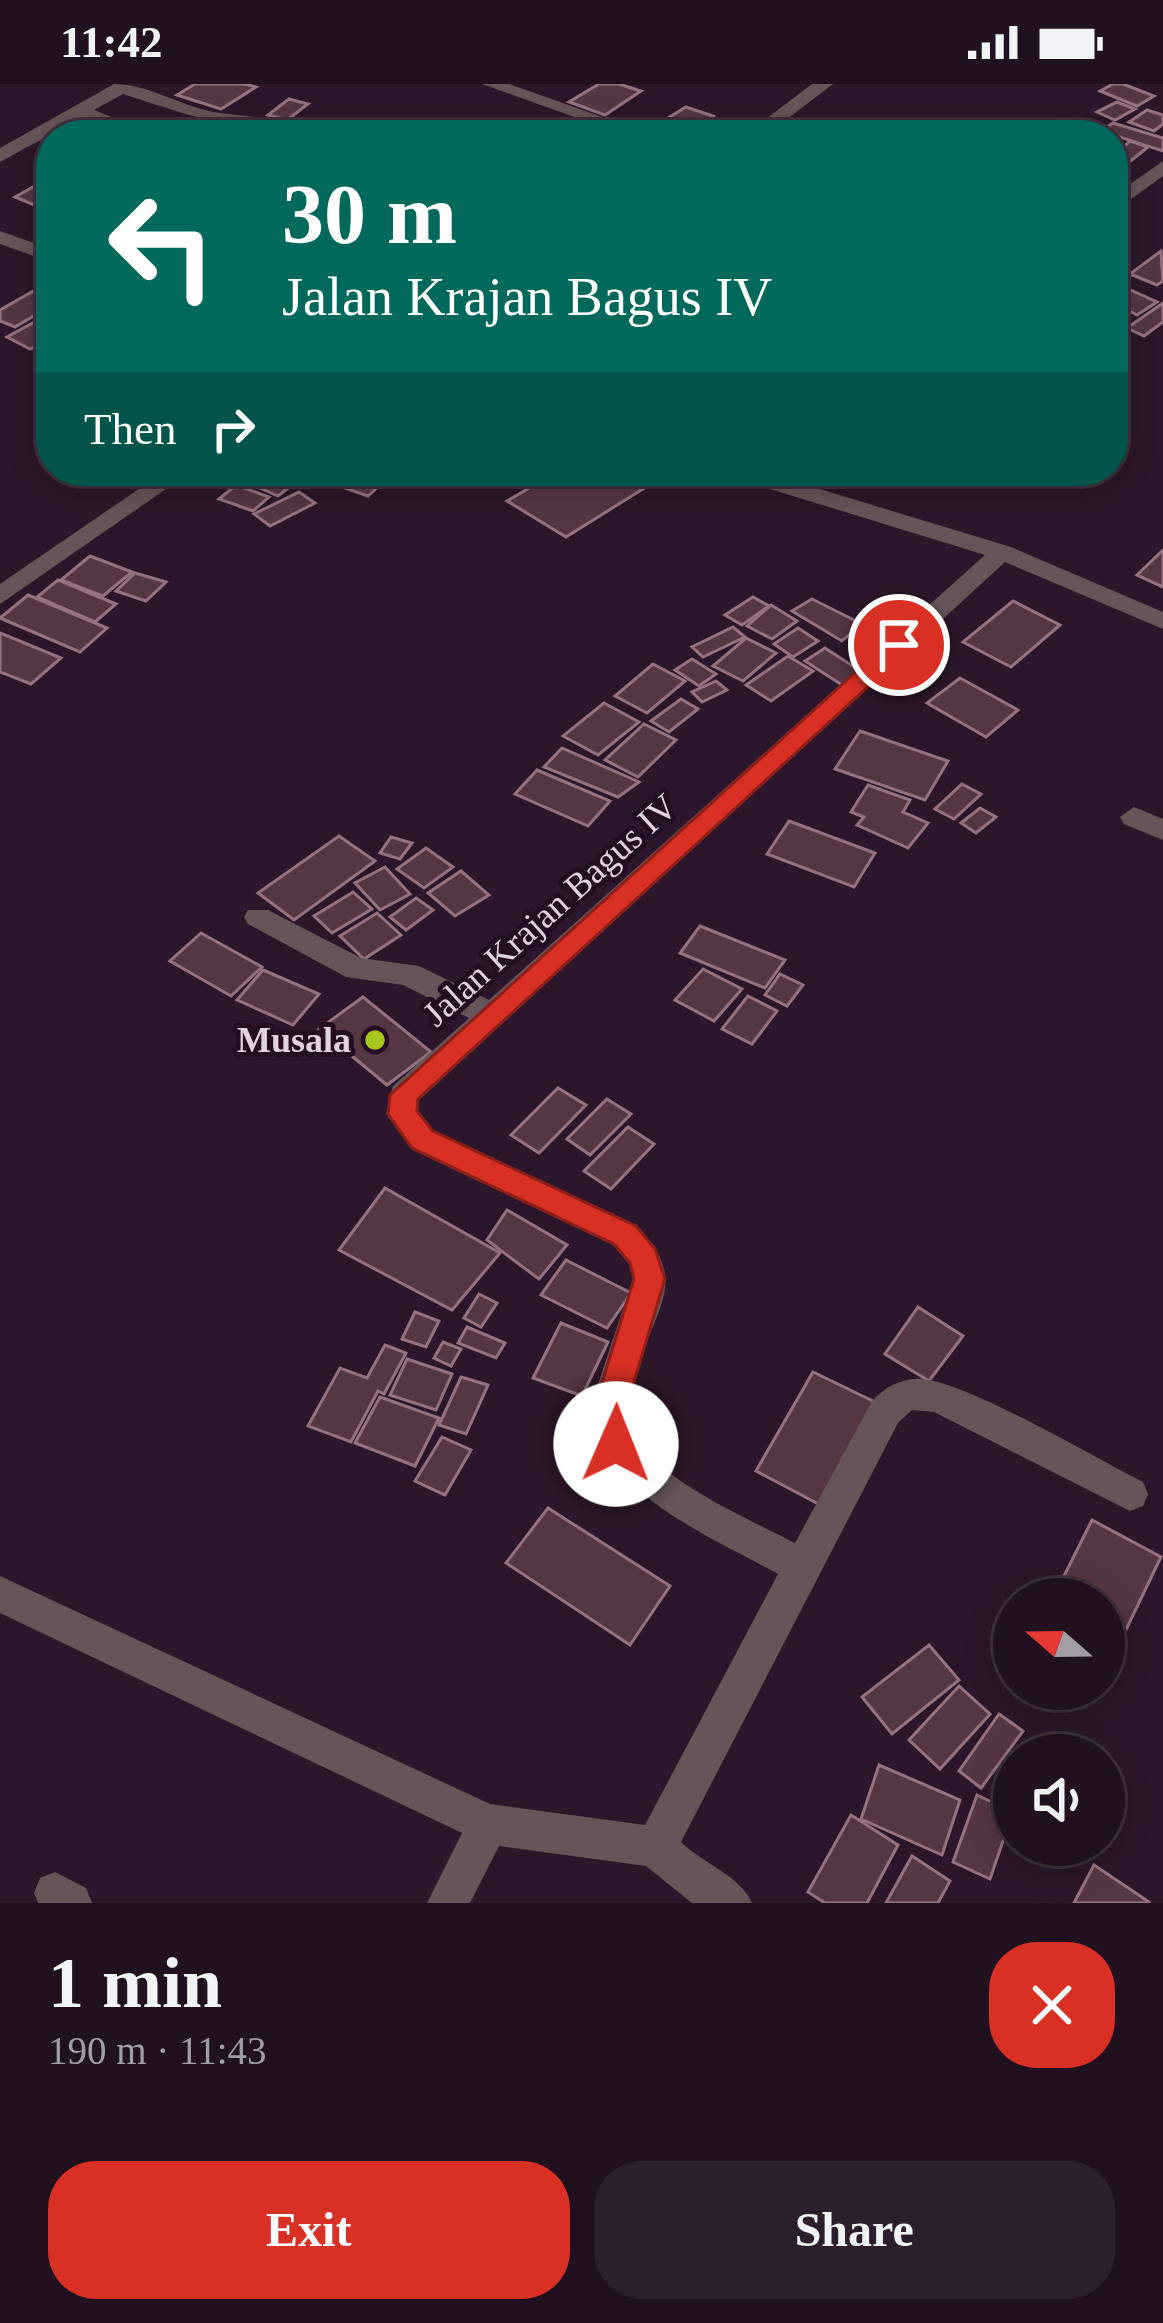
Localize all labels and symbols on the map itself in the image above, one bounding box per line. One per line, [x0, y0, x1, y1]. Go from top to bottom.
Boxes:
pin [848, 594, 950, 696]
street label: Jalan Krajan Bagus IV [415, 786, 685, 1034]
place label: Musala [237, 1020, 351, 1060]
marker: Musala [362, 1027, 388, 1053]
position arrow [553, 1381, 679, 1507]
north arrow [993, 1578, 1125, 1710]

